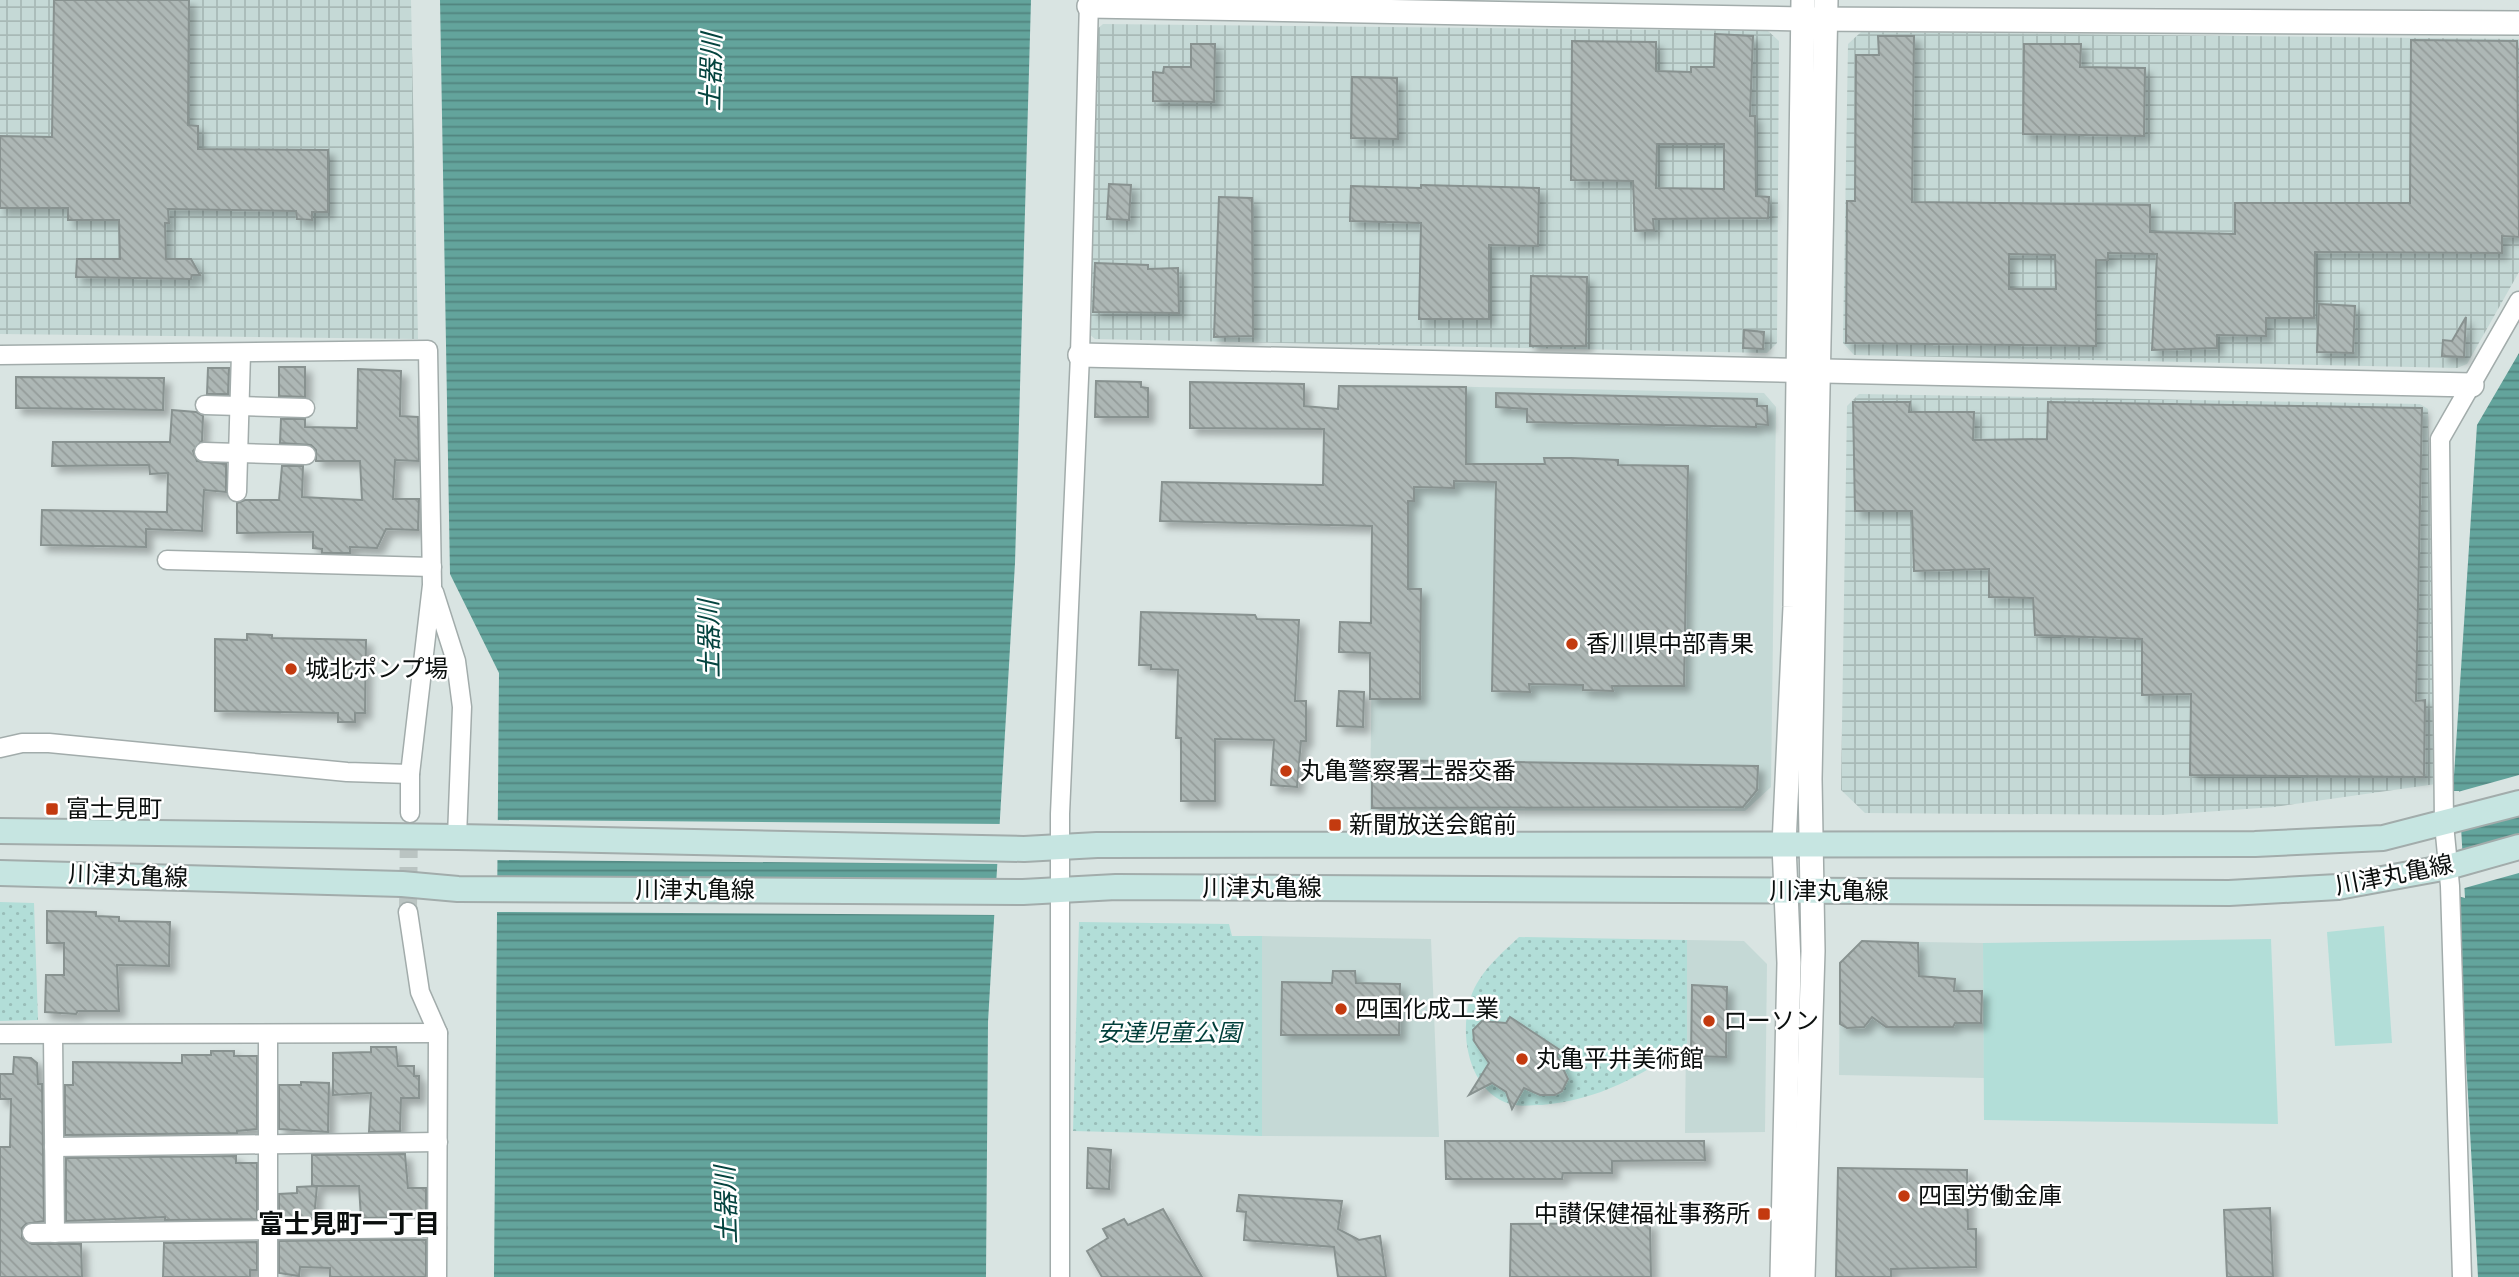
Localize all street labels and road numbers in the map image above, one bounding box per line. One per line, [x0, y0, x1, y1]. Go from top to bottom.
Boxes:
street label: 川津丸亀線 [2332, 849, 2456, 900]
street label: 川津丸亀線 [68, 859, 188, 892]
street label: 川津丸亀線 [1202, 873, 1322, 902]
street label: 川津丸亀線 [635, 875, 755, 904]
street label: 川津丸亀線 [1769, 876, 1889, 905]

